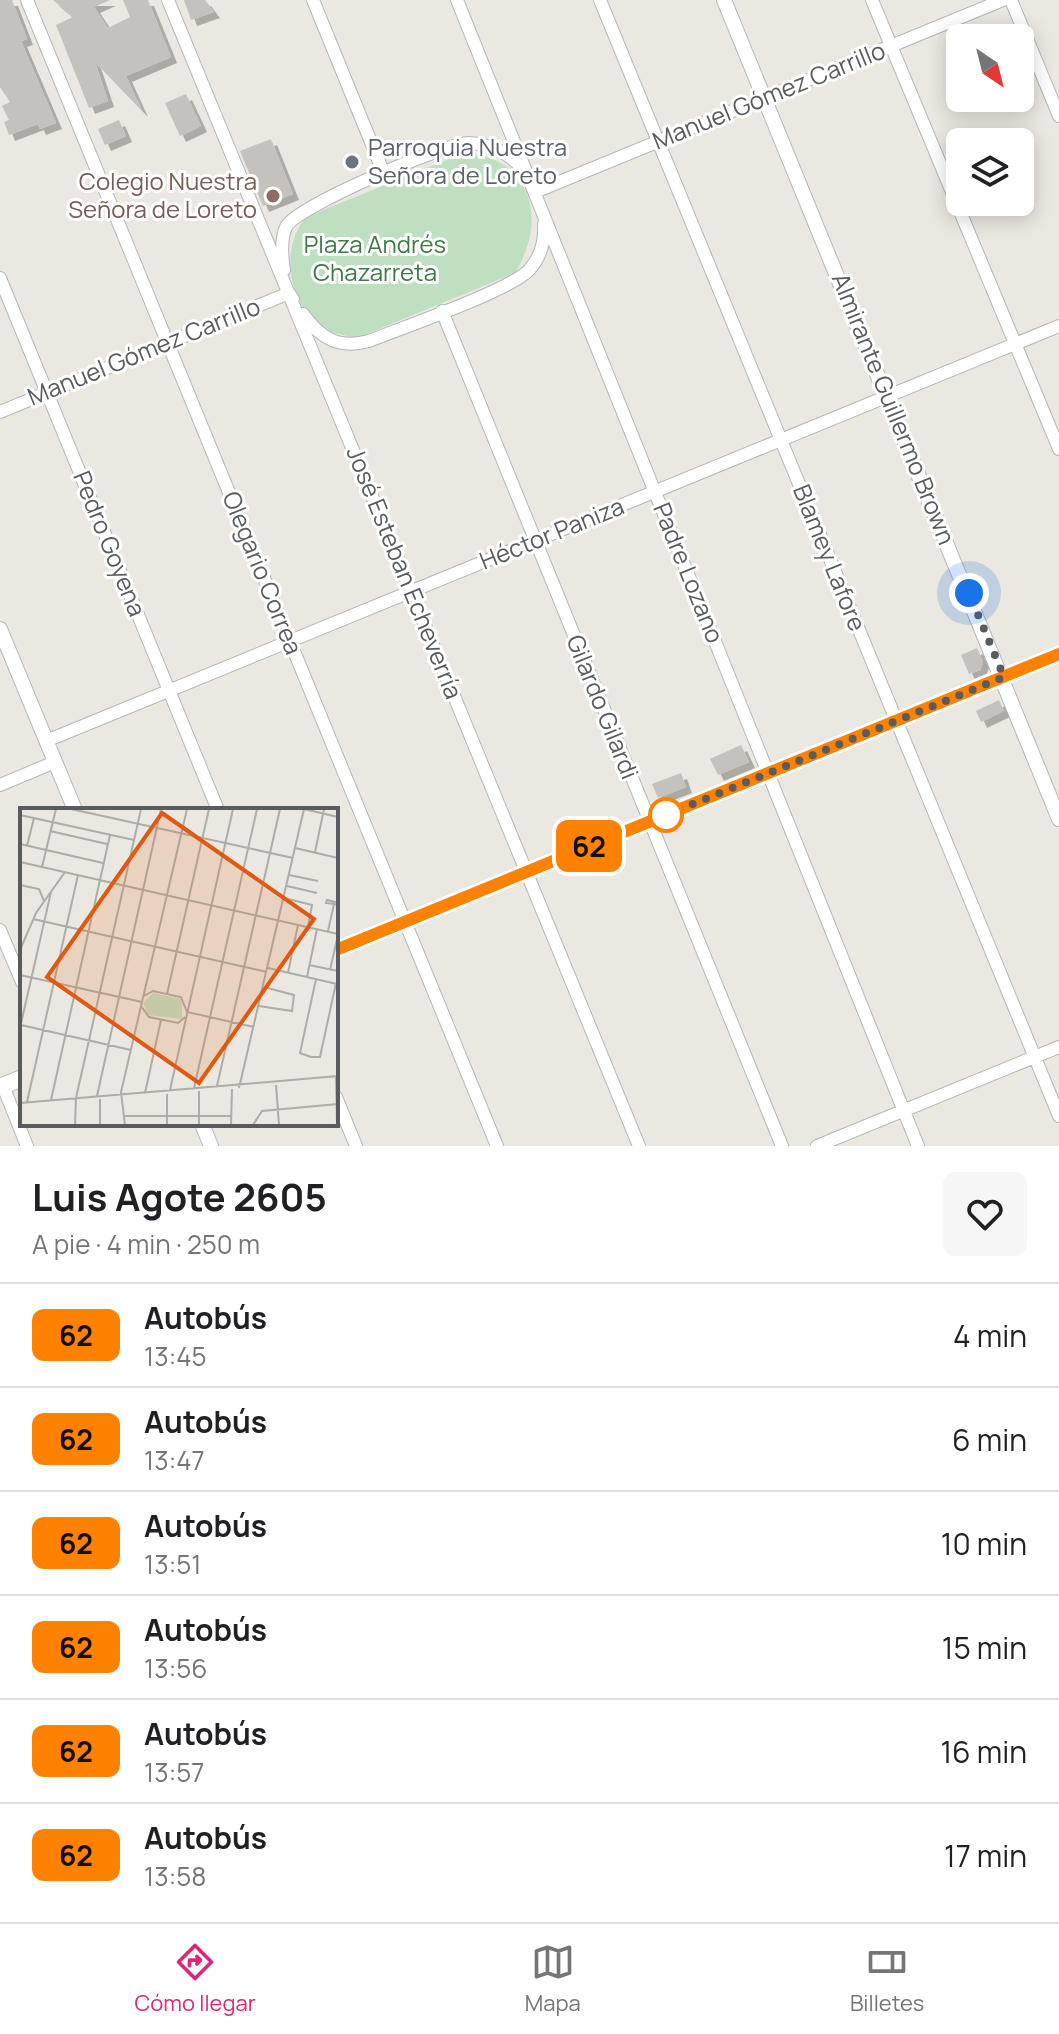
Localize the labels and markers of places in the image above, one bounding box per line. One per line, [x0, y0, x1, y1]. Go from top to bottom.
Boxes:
place label: Parroquia Nuestra Señora de Loreto [368, 130, 567, 191]
marker: Parroquia Nuestra Señora de Loreto [343, 153, 361, 171]
place label: Colegio Nuestra Señora de Loreto [68, 164, 257, 225]
marker: Colegio Nuestra Señora de Loreto [264, 187, 282, 205]
unlabelled marker [649, 798, 683, 832]

